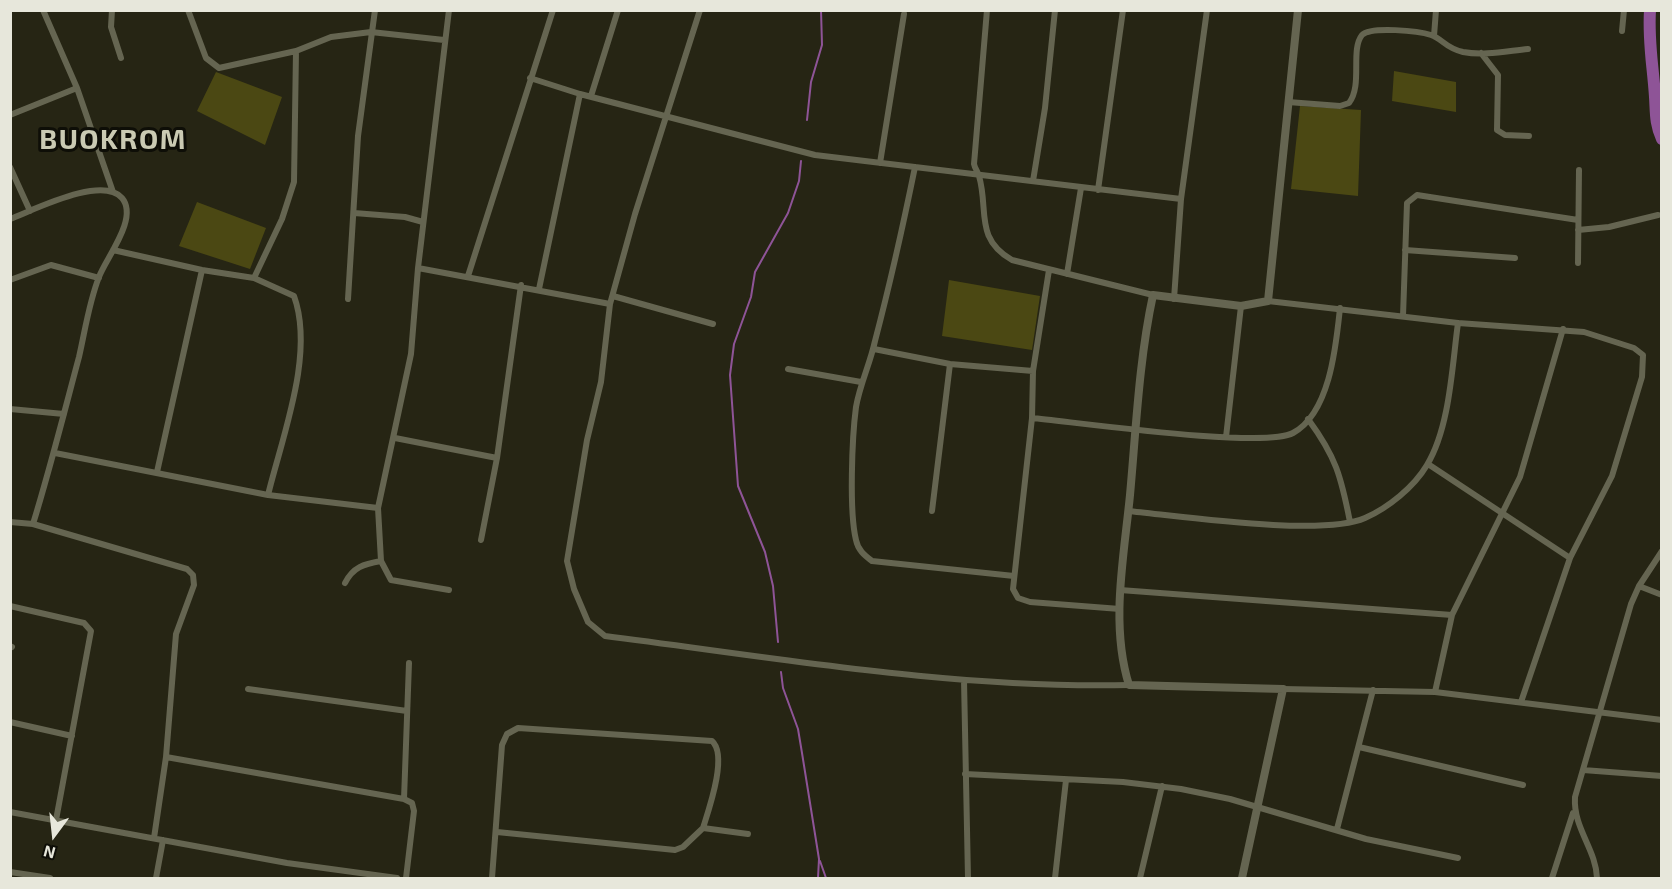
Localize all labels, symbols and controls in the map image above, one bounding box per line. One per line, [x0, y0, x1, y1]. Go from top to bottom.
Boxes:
district label: BUOKROM [39, 123, 187, 157]
north arrow [24, 805, 84, 865]
text: N [41, 842, 57, 864]

